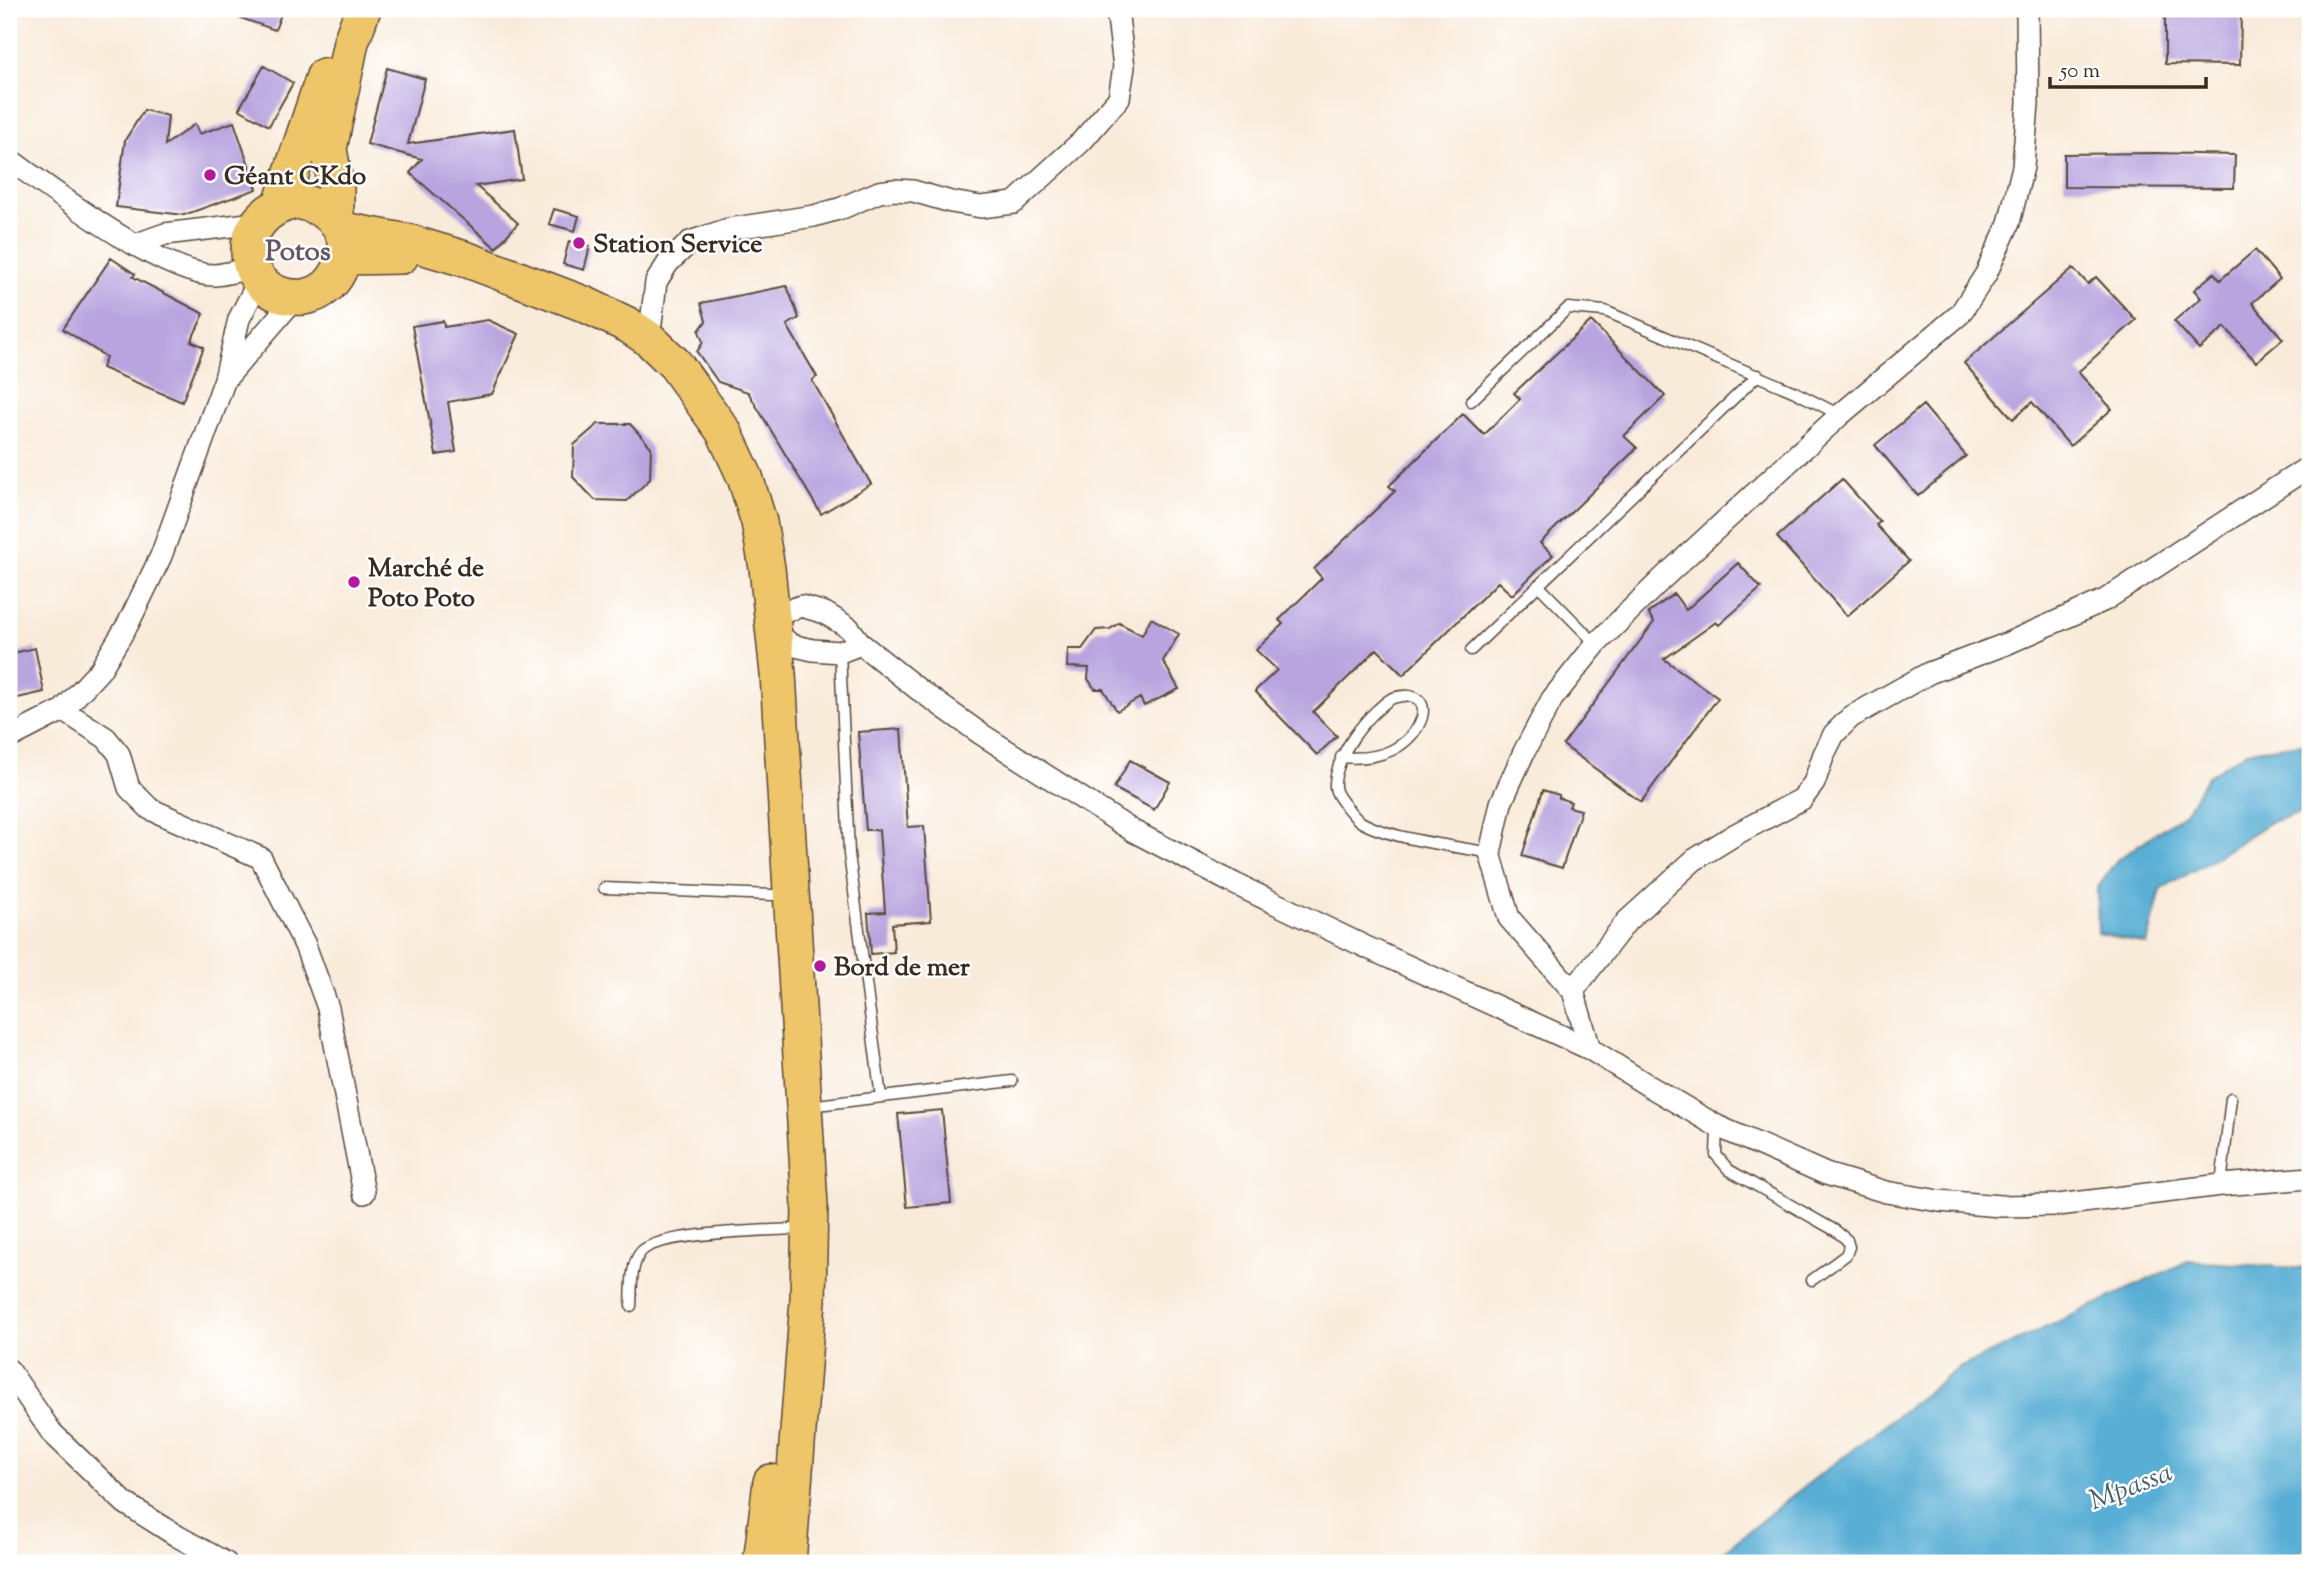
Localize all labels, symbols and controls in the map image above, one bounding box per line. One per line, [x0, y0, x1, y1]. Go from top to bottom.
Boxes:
scale bar [2050, 46, 2205, 90]
text: 50 m [2059, 57, 2100, 87]
place label: Géant CKdo [224, 159, 366, 196]
marker: Géant CKdo [202, 167, 218, 183]
place label: Station Service [593, 227, 762, 264]
district label: Potos [265, 233, 331, 273]
marker: Station Service [571, 235, 587, 251]
place label: Marché de Poto Poto [368, 551, 484, 618]
marker: Marché de Poto Poto [346, 574, 362, 590]
place label: Bord de mer [834, 950, 970, 987]
marker: Bord de mer [812, 958, 828, 974]
water label: Mpassa [2084, 1454, 2178, 1522]

